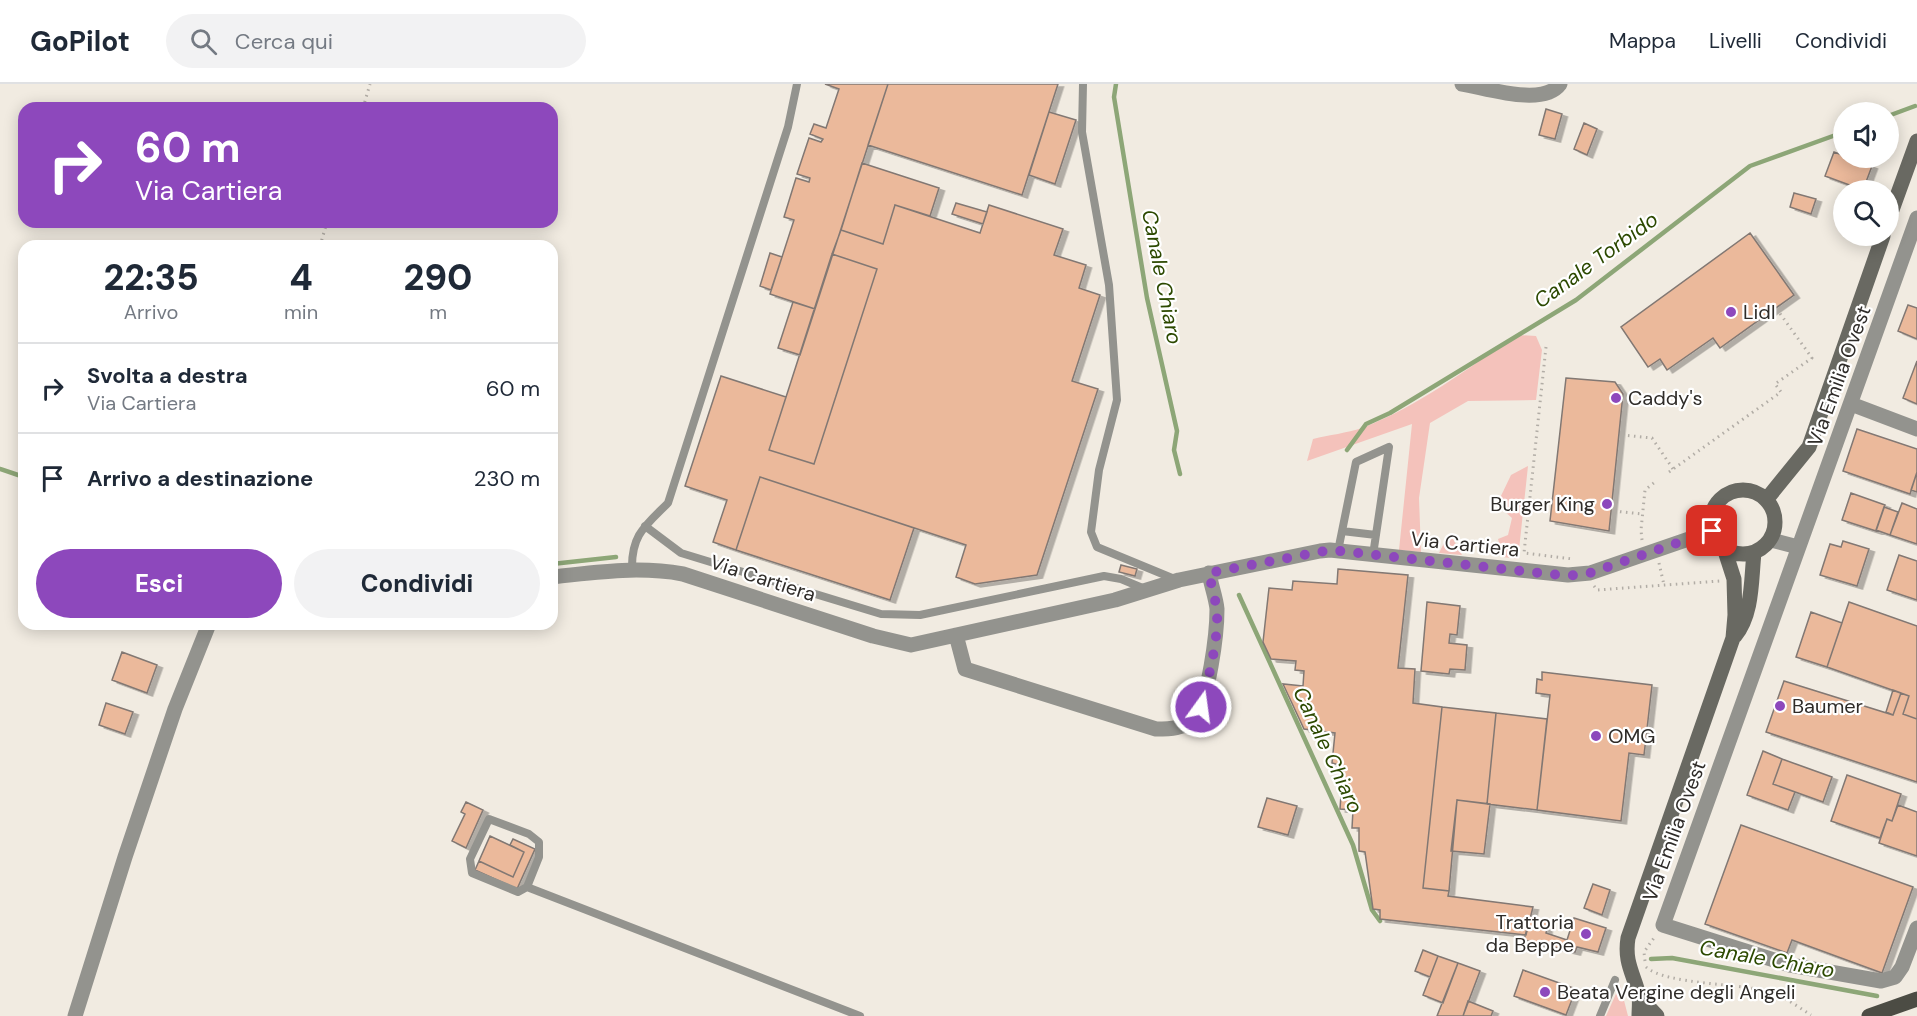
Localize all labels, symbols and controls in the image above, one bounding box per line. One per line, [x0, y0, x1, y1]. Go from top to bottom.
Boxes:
search box [166, 14, 586, 68]
text: GoPilot [30, 23, 130, 60]
icon: search [187, 25, 220, 58]
text: Cerca qui [235, 27, 333, 56]
text: Mappa [1609, 27, 1676, 55]
text: Livelli [1709, 27, 1762, 55]
text: Condividi [1795, 27, 1887, 55]
map controls [1833, 102, 1899, 246]
button: sound [1833, 102, 1899, 168]
text: 60 m [135, 120, 241, 175]
icon: right [36, 126, 114, 204]
text: Via Cartiera [135, 173, 283, 208]
button: search [1833, 180, 1899, 246]
water label: Canale Torbido [1528, 205, 1664, 315]
water label: Canale Chiaro [1135, 207, 1189, 347]
text: 22:35 [103, 254, 199, 301]
text: 4 [289, 254, 313, 301]
text: 290 [404, 254, 473, 301]
text: Arrivo [124, 299, 178, 325]
text: min [284, 299, 318, 325]
text: m [429, 299, 447, 325]
place label: Lidl [1743, 299, 1775, 325]
street label: Via Emilia Ovest [1801, 302, 1877, 450]
marker: Lidl [1724, 305, 1738, 319]
text: Svolta a destra [87, 361, 248, 390]
icon: right [36, 372, 69, 405]
text: 60 m [486, 374, 540, 403]
place label: Caddy's [1628, 385, 1703, 411]
text: Via Cartiera [87, 390, 196, 416]
marker: Caddy's [1609, 391, 1623, 405]
icon: arrive [36, 462, 69, 495]
text: Arrivo a destinazione [87, 464, 313, 493]
text: 230 m [474, 464, 540, 493]
place label: Burger King [1490, 491, 1595, 517]
marker: Burger King [1600, 497, 1614, 511]
pin [1686, 505, 1737, 556]
icon: arrive [1695, 514, 1728, 547]
street label: Via Cartiera [1409, 525, 1521, 563]
button: Esci [36, 549, 282, 618]
button: Condividi [294, 549, 540, 618]
street label: Via Cartiera [707, 549, 819, 607]
position arrow [1169, 675, 1233, 739]
water label: Canale Chiaro [1286, 682, 1370, 818]
place label: Baumer [1792, 693, 1863, 719]
marker: Baumer [1773, 699, 1787, 713]
place label: OMG [1608, 723, 1655, 749]
marker: OMG [1589, 729, 1603, 743]
street label: Via Emilia Ovest [1636, 757, 1712, 905]
place label: Trattoria da Beppe [1485, 909, 1574, 958]
marker: Trattoria da Beppe [1579, 927, 1593, 941]
water label: Canale Chiaro [1697, 933, 1837, 985]
place label: Beata Vergine degli Angeli [1557, 979, 1796, 1005]
marker: Beata Vergine degli Angeli [1538, 985, 1552, 999]

